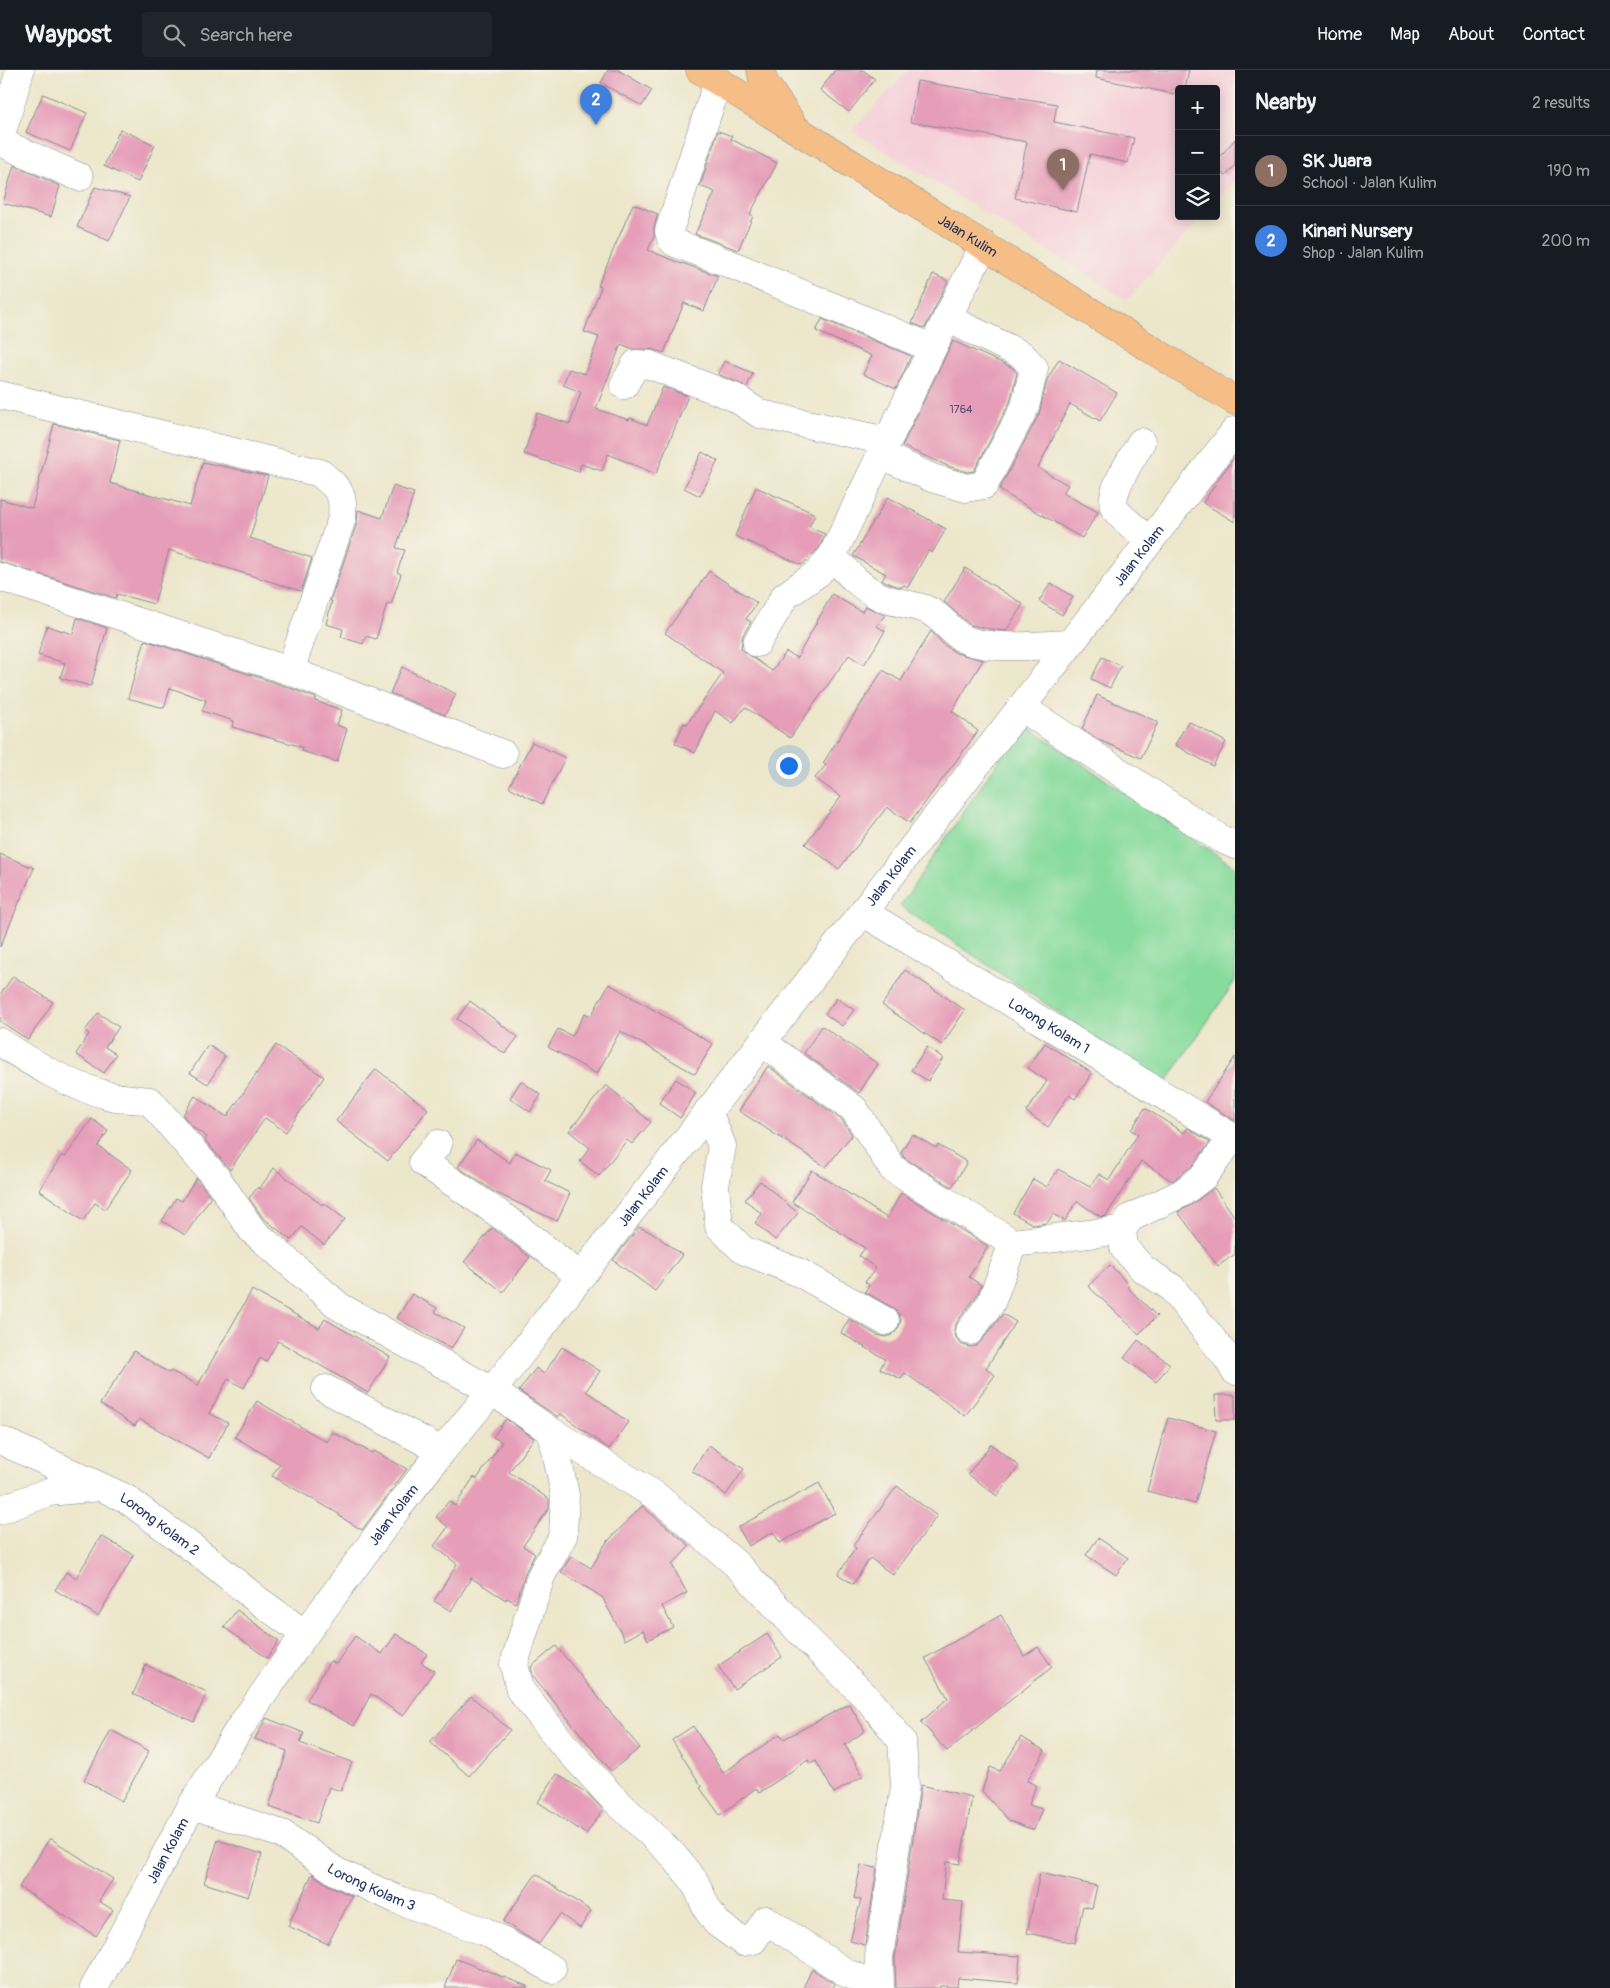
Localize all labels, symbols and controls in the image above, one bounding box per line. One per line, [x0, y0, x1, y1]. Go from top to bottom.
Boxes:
search box [142, 12, 492, 57]
text: Waypost [25, 20, 112, 49]
icon: search [160, 21, 188, 49]
text: Search here [200, 23, 292, 47]
text: Home [1317, 23, 1362, 46]
text: Map [1390, 23, 1420, 46]
text: About [1448, 23, 1494, 46]
text: Contact [1522, 23, 1585, 46]
pin: 2 [580, 84, 612, 125]
map controls [1175, 85, 1220, 220]
button: + [1175, 85, 1220, 130]
text: Nearby [1255, 89, 1316, 116]
text: 2 results [1532, 93, 1590, 113]
button: − [1175, 130, 1220, 175]
pin: 1 [1047, 149, 1079, 190]
text: SK Juara [1302, 149, 1372, 173]
text: 1 [1268, 161, 1274, 181]
text: 190 m [1547, 161, 1590, 181]
text: School · Jalan Kulim [1302, 173, 1437, 193]
button: layers [1175, 175, 1220, 220]
street label: Jalan Kulim [935, 211, 1001, 261]
text: Kinari Nursery [1302, 219, 1412, 243]
text: 2 [1267, 231, 1275, 251]
text: 200 m [1542, 231, 1590, 251]
text: Shop · Jalan Kulim [1302, 243, 1424, 263]
house number: 1764 [950, 403, 973, 416]
street label: Jalan Kolam [1110, 522, 1168, 589]
your location [776, 753, 802, 779]
street label: Jalan Kolam [863, 842, 920, 910]
street label: Lorong Kolam 1 [1005, 995, 1093, 1057]
street label: Jalan Kolam [615, 1163, 672, 1230]
street label: Jalan Kolam [365, 1481, 422, 1549]
street label: Lorong Kolam 2 [117, 1489, 203, 1559]
street label: Jalan Kolam [144, 1815, 193, 1886]
street label: Lorong Kolam 3 [324, 1860, 418, 1914]

